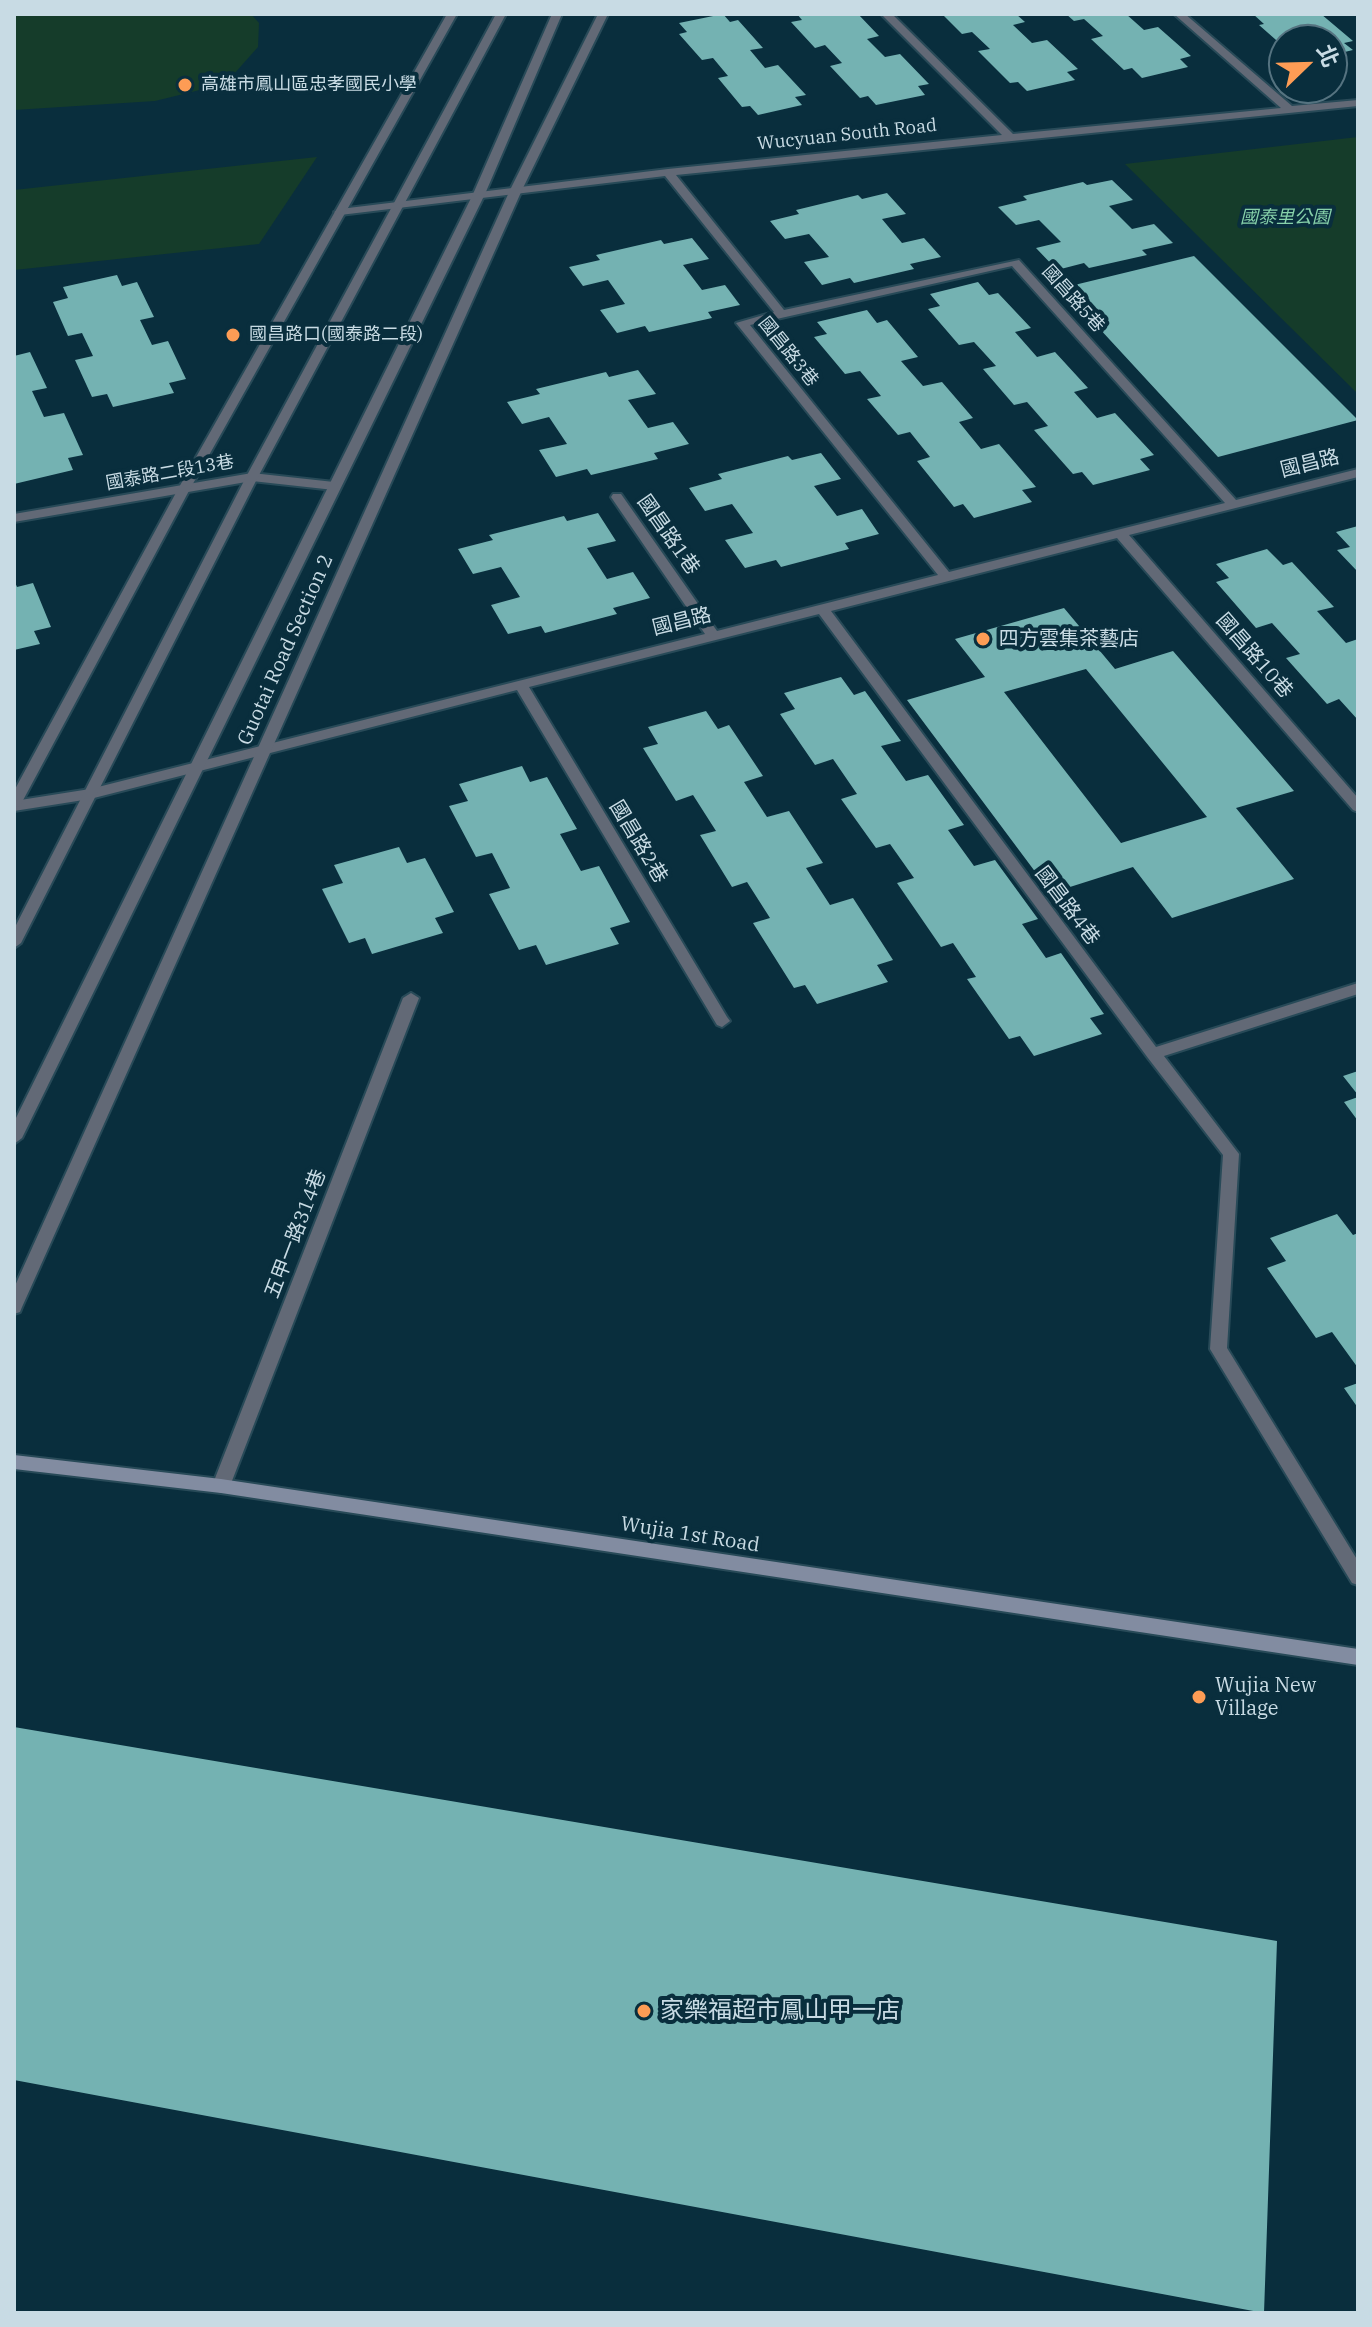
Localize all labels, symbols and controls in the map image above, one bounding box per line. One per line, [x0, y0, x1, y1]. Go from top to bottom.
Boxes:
north arrow [1268, 24, 1348, 104]
text: 北 [1311, 39, 1346, 71]
place label: 高雄市鳳山區忠孝國民小學 [201, 74, 417, 96]
marker: 高雄市鳳山區忠孝國民小學 [176, 76, 194, 94]
street label: Wucyuan South Road [756, 115, 938, 155]
park label: 國泰里公園 [1240, 207, 1330, 229]
street label: 國昌路5巷 [1037, 261, 1109, 337]
street label: 國昌路3巷 [754, 313, 822, 391]
place label: 國昌路口(國泰路二段) [249, 324, 423, 346]
marker: 國昌路口(國泰路二段) [224, 326, 242, 344]
street label: 國昌路 [1278, 445, 1342, 483]
street label: 國泰路二段13巷 [104, 451, 236, 495]
street label: 國昌路1巷 [632, 490, 704, 580]
street label: Guotai Road Section 2 [233, 551, 339, 749]
street label: 國昌路 [650, 603, 714, 641]
street label: 國昌路10巷 [1211, 609, 1297, 703]
place label: 四方雲集茶藝店 [999, 627, 1139, 651]
marker: 四方雲集茶藝店 [974, 630, 992, 648]
street label: 國昌路2巷 [604, 796, 672, 888]
street label: 國昌路4巷 [1030, 862, 1104, 950]
street label: 五甲一路314巷 [260, 1166, 332, 1302]
street label: Wujia 1st Road [619, 1512, 761, 1558]
place label: Wujia New Village [1215, 1674, 1316, 1721]
marker: Wujia New Village [1190, 1688, 1208, 1706]
place label: 家樂福超市鳳山甲一店 [660, 1997, 900, 2025]
marker: 家樂福超市鳳山甲一店 [635, 2002, 653, 2020]

